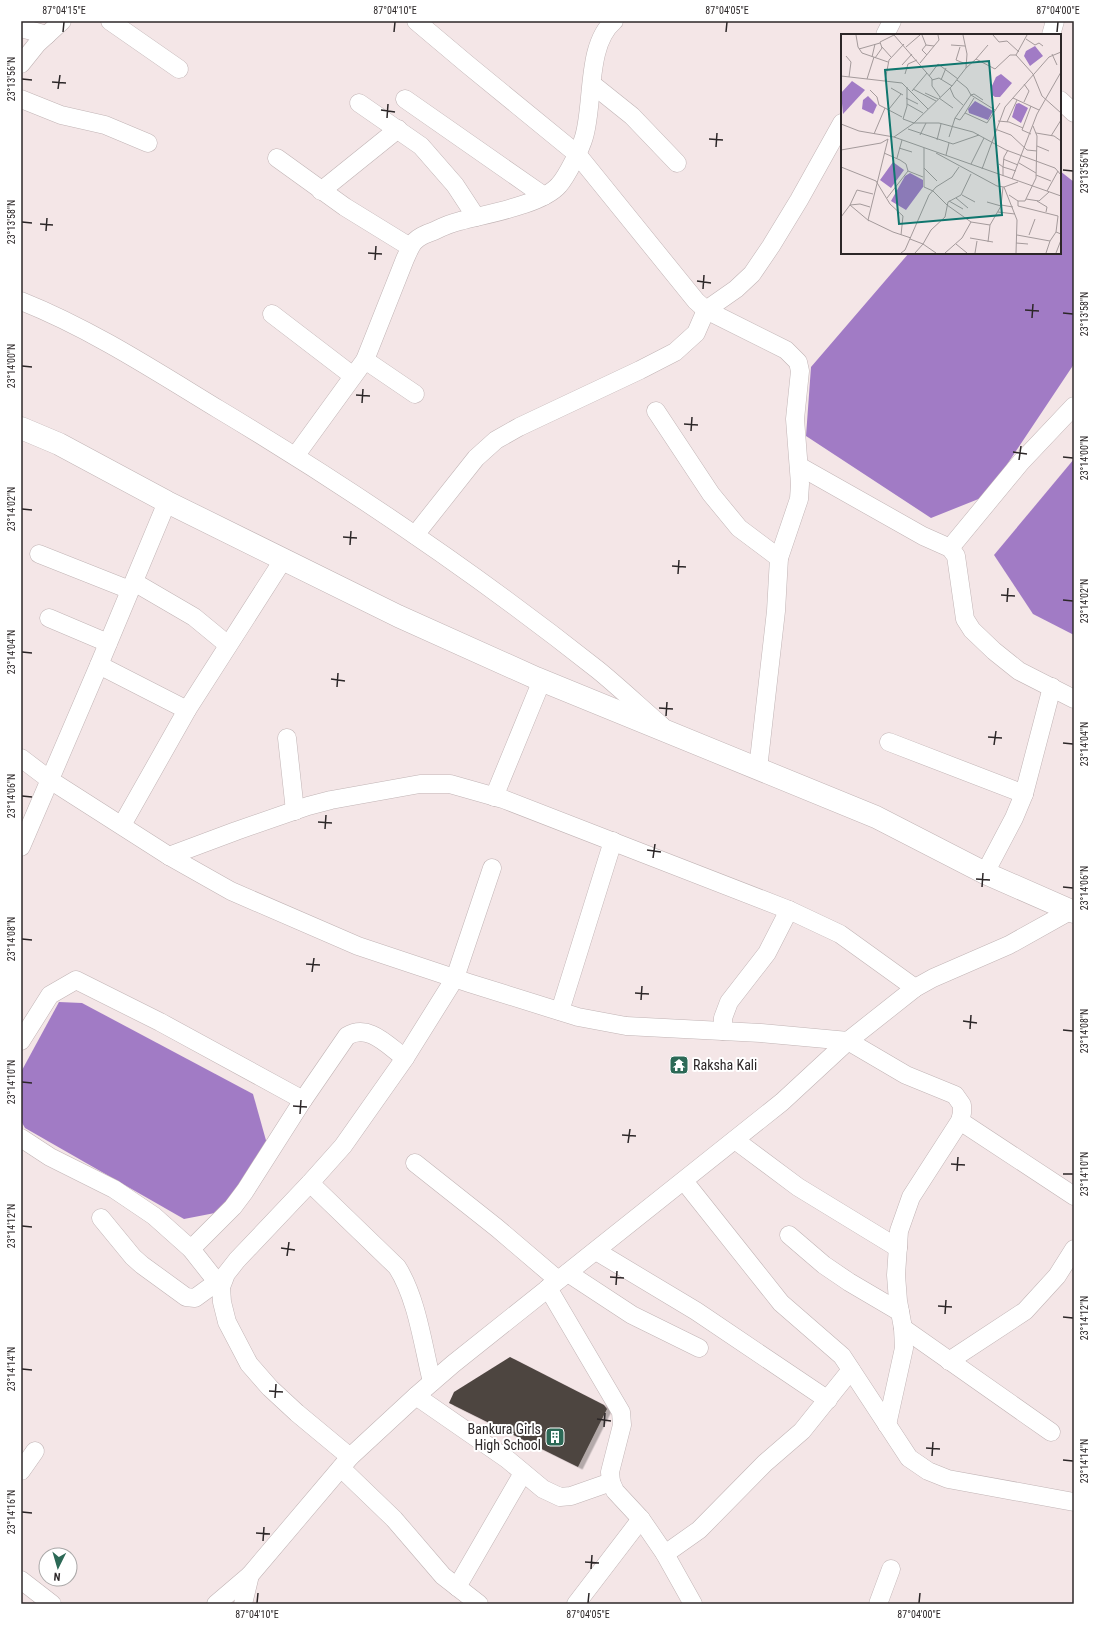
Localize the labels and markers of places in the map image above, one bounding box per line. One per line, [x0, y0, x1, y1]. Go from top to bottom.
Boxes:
temple icon: Raksha Kali [668, 1054, 690, 1076]
place label: Raksha Kali [693, 1057, 757, 1073]
place label: Bankura Girls High School [468, 1421, 541, 1453]
building icon: Bankura Girls High School [544, 1426, 566, 1448]

